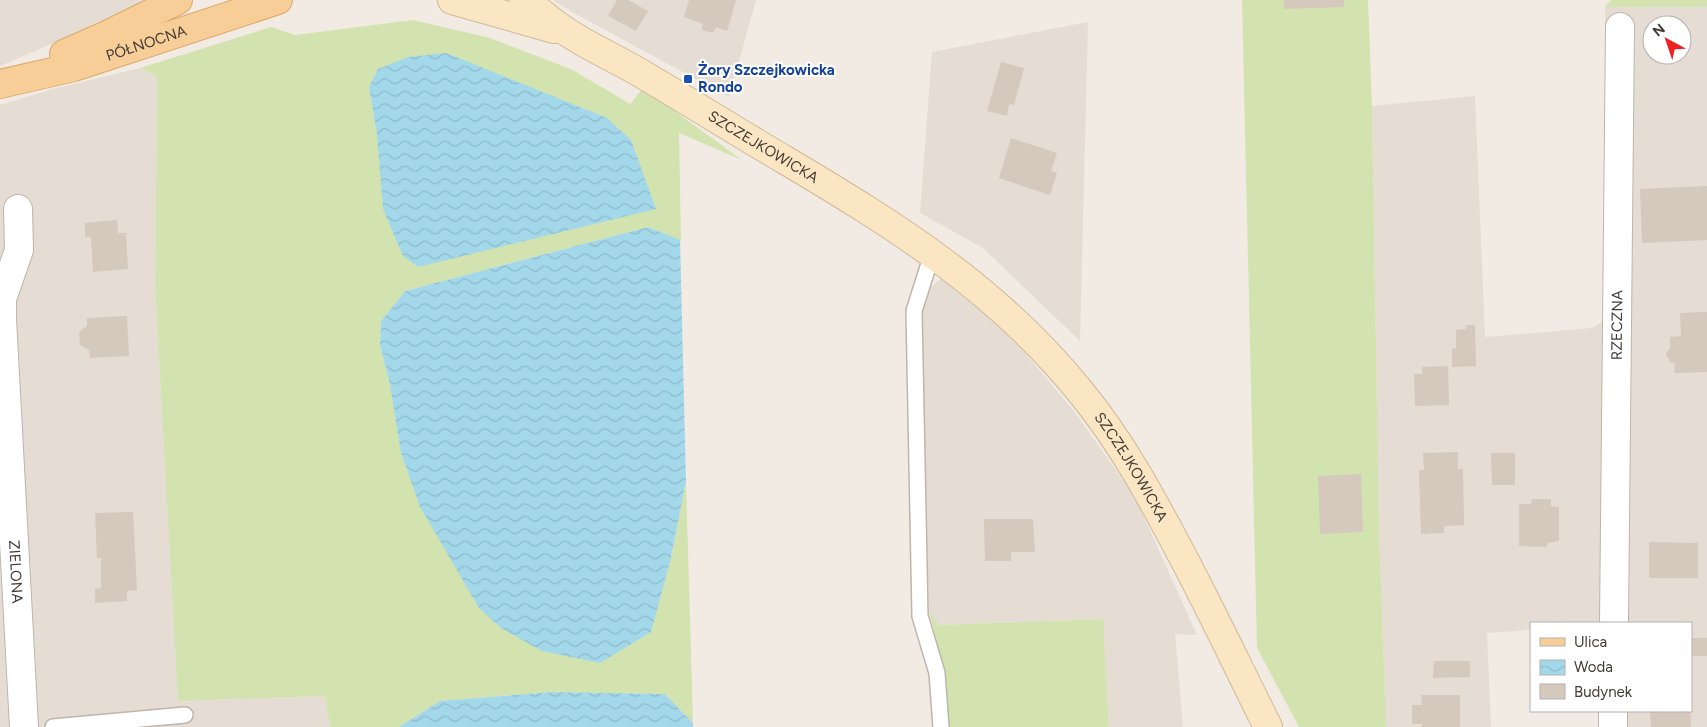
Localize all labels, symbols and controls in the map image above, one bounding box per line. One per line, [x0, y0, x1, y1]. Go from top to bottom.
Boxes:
north arrow [1642, 15, 1692, 65]
text: N [1649, 20, 1669, 40]
street label: PÓŁNOCNA [104, 22, 189, 65]
place label: Żory Szczejkowicka Rondo [698, 60, 835, 96]
marker: Żory Szczejkowicka Rondo [682, 73, 694, 85]
street label: SZCZEJKOWICKA [705, 107, 822, 187]
street label: RZECZNA [1608, 290, 1626, 360]
street label: SZCZEJKOWICKA [1091, 409, 1171, 525]
street label: ZIELONA [5, 540, 26, 604]
legend [1530, 622, 1692, 712]
text: Ulica [1574, 633, 1607, 651]
text: Woda [1574, 658, 1613, 676]
text: Budynek [1574, 683, 1633, 701]

